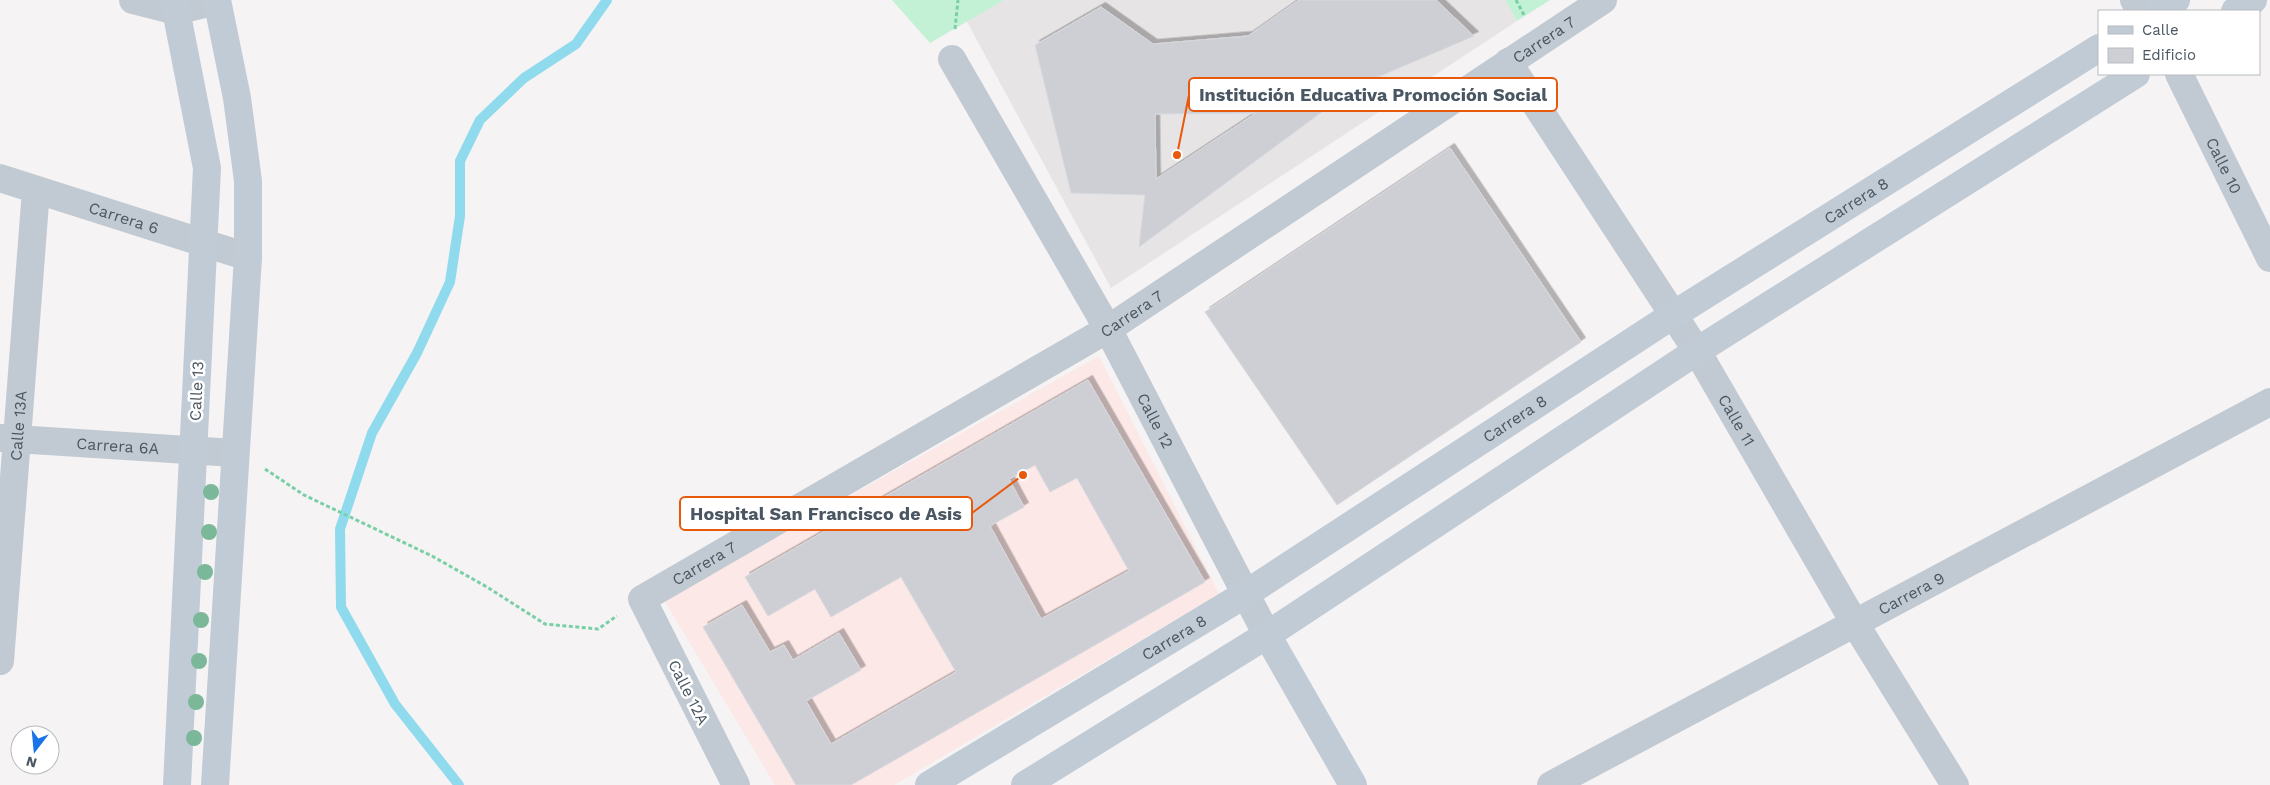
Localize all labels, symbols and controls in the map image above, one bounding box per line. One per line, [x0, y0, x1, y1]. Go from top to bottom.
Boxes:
legend [2098, 10, 2260, 75]
street label: Carrera 7 [1509, 12, 1579, 67]
text: Calle [2142, 21, 2179, 39]
text: Edificio [2142, 46, 2196, 64]
callout: Institución Educativa Promoción Social [1189, 78, 1557, 111]
text: Institución Educativa Promoción Social [1199, 84, 1547, 105]
street label: Calle 10 [2202, 134, 2246, 197]
street label: Carrera 8 [1820, 174, 1892, 228]
street label: Carrera 6 [86, 198, 161, 238]
street label: Carrera 7 [1097, 286, 1166, 341]
street label: Calle 13 [185, 361, 208, 421]
street label: Calle 13A [6, 389, 31, 462]
street label: Calle 12 [1133, 390, 1177, 452]
street label: Carrera 8 [1479, 391, 1550, 447]
street label: Calle 11 [1714, 391, 1759, 450]
street label: Carrera 6A [76, 434, 160, 458]
callout: Hospital San Francisco de Asis [680, 497, 972, 530]
text: Hospital San Francisco de Asis [690, 503, 962, 524]
street label: Carrera 7 [669, 538, 740, 590]
street label: Carrera 9 [1875, 568, 1948, 619]
street label: Carrera 8 [1138, 611, 1210, 665]
street label: Calle 12A [664, 657, 713, 728]
north arrow [10, 725, 60, 775]
text: N [24, 753, 39, 772]

